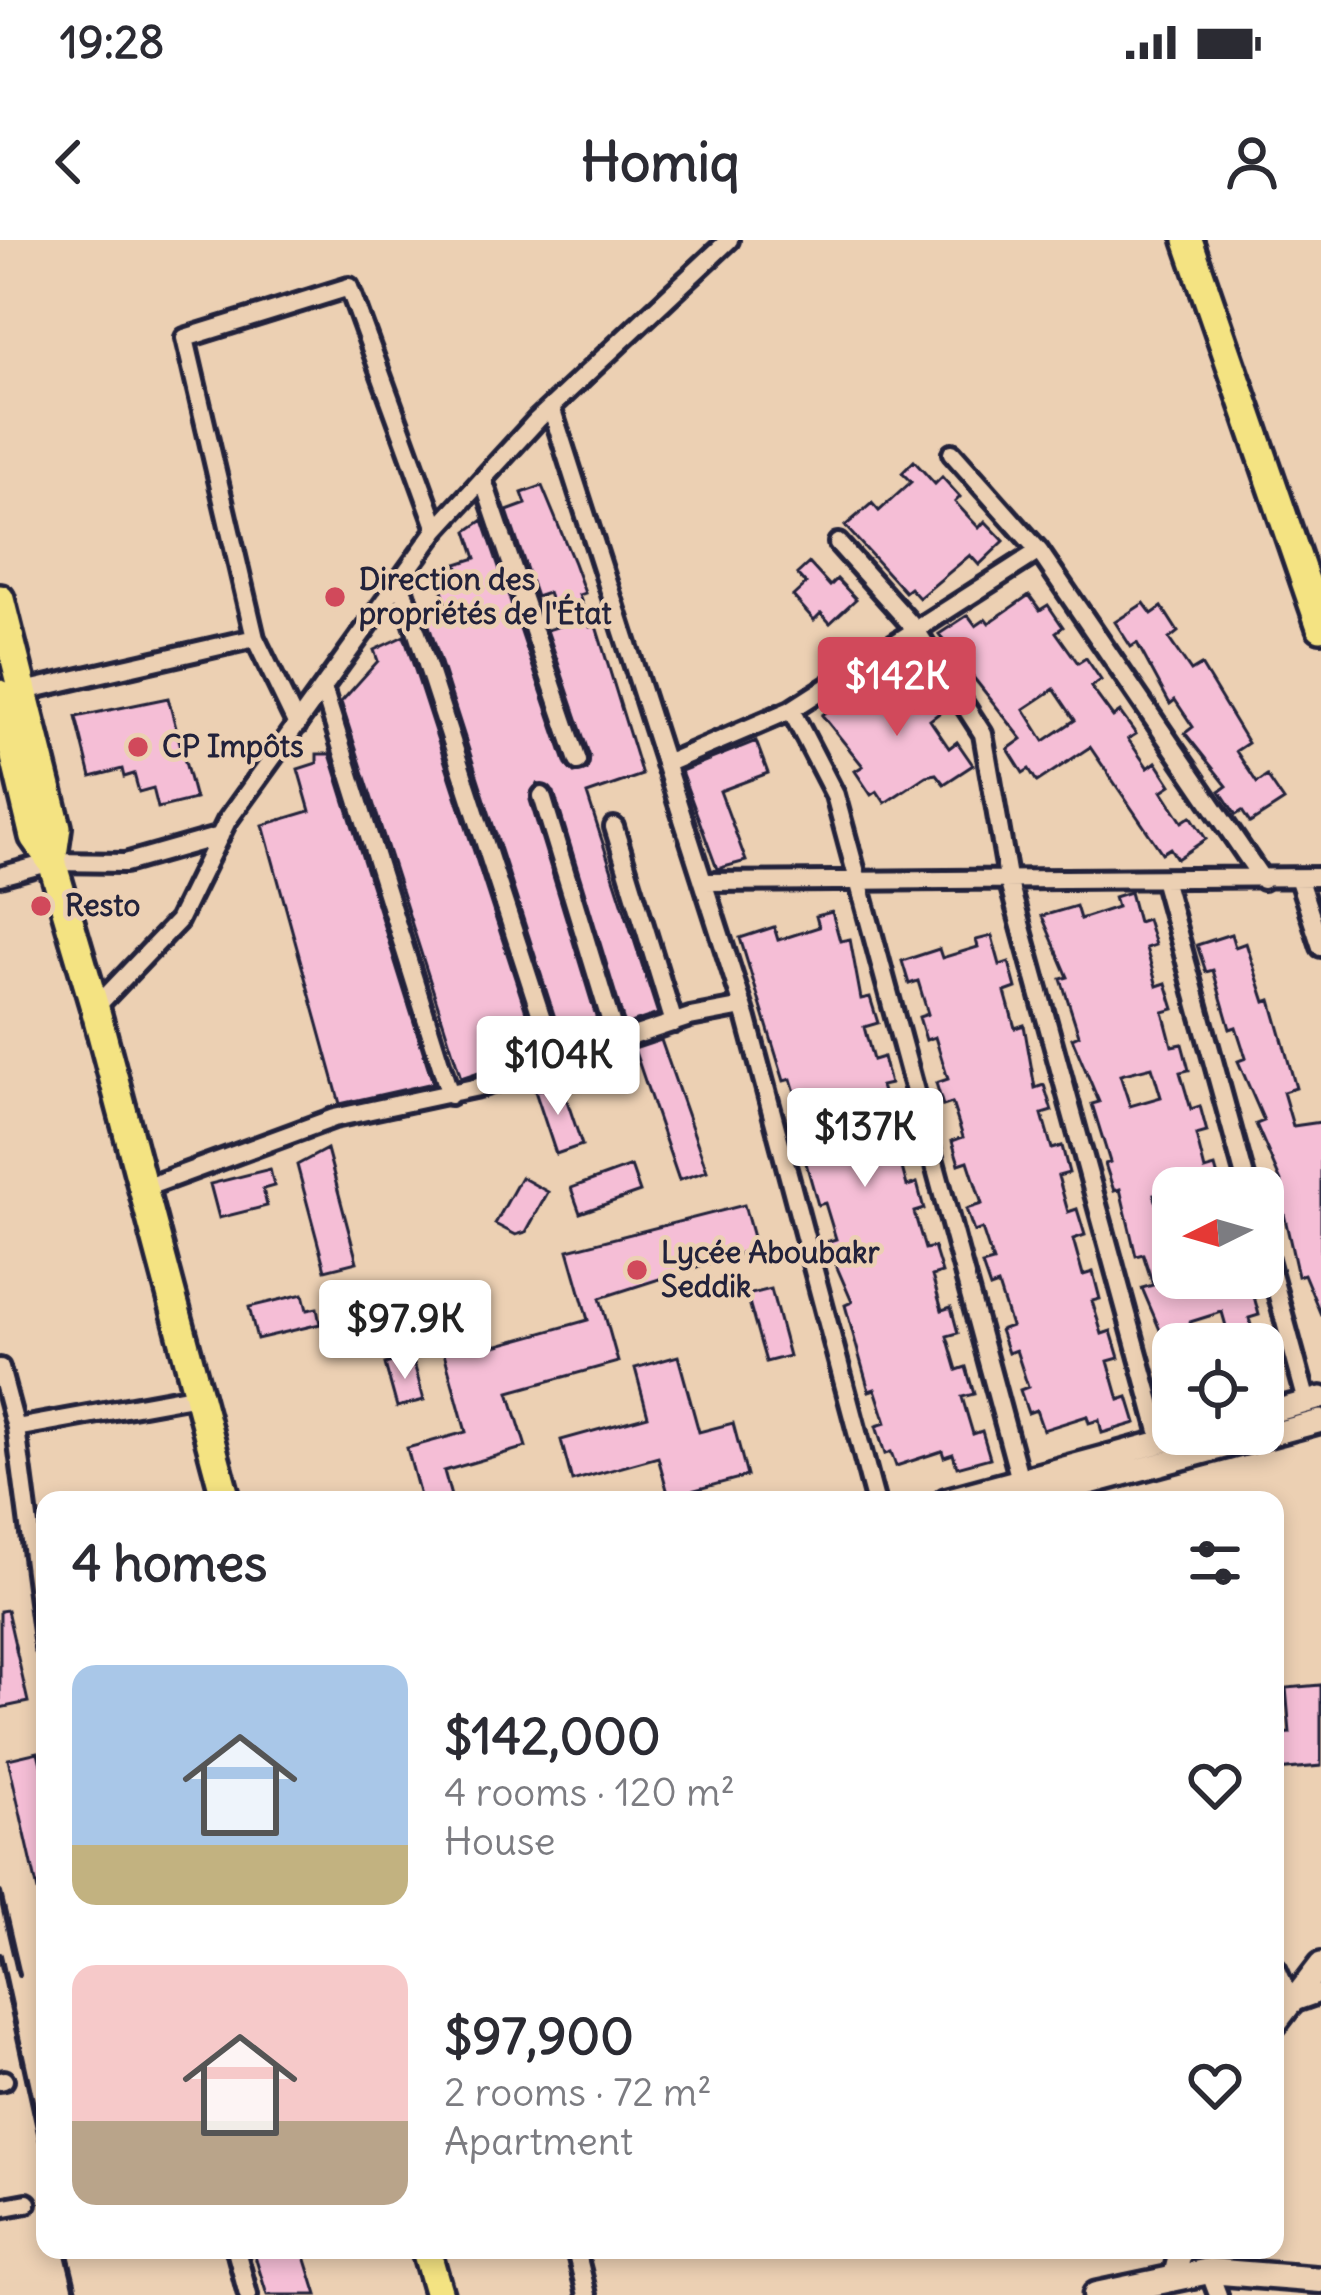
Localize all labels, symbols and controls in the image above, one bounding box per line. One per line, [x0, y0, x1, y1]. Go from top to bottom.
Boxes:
text: 19:28 [60, 14, 165, 70]
text: Homiq [581, 128, 740, 196]
icon: back [36, 129, 102, 195]
icon: person [1219, 129, 1285, 195]
place label: Direction des propriétés de l'État [359, 560, 612, 632]
marker: Direction des propriétés de l'État [322, 584, 348, 610]
pin: $142K [813, 637, 981, 739]
text: $142K [845, 651, 949, 700]
place label: CP Impôts [162, 727, 304, 765]
marker: CP Impôts [125, 734, 151, 760]
place label: Resto [65, 886, 140, 924]
marker: Resto [28, 893, 54, 919]
pin: $104K [474, 1016, 642, 1118]
text: $104K [504, 1030, 612, 1079]
pin: $137K [781, 1088, 949, 1190]
text: $137K [814, 1102, 916, 1151]
north arrow [1152, 1167, 1284, 1299]
map controls [1152, 1167, 1284, 1455]
place label: Lycée Aboubakr Seddik [661, 1233, 880, 1305]
marker: Lycée Aboubakr Seddik [624, 1257, 650, 1283]
pin: $97.9K [307, 1280, 503, 1382]
text: $97.9K [346, 1294, 464, 1343]
button: locate [1152, 1323, 1284, 1455]
icon: filters [1182, 1530, 1248, 1596]
text: 4 homes [72, 1531, 267, 1595]
text: $142,000 [444, 1704, 660, 1768]
icon: home [168, 1713, 312, 1857]
icon: heart [1182, 1752, 1248, 1818]
text: 4 rooms · 120 m² [444, 1768, 735, 1817]
text: House [444, 1817, 555, 1866]
text: $97,900 [444, 2004, 634, 2068]
icon: home [168, 2013, 312, 2157]
icon: heart [1182, 2052, 1248, 2118]
text: 2 rooms · 72 m² [444, 2068, 712, 2117]
text: Apartment [444, 2117, 633, 2166]

